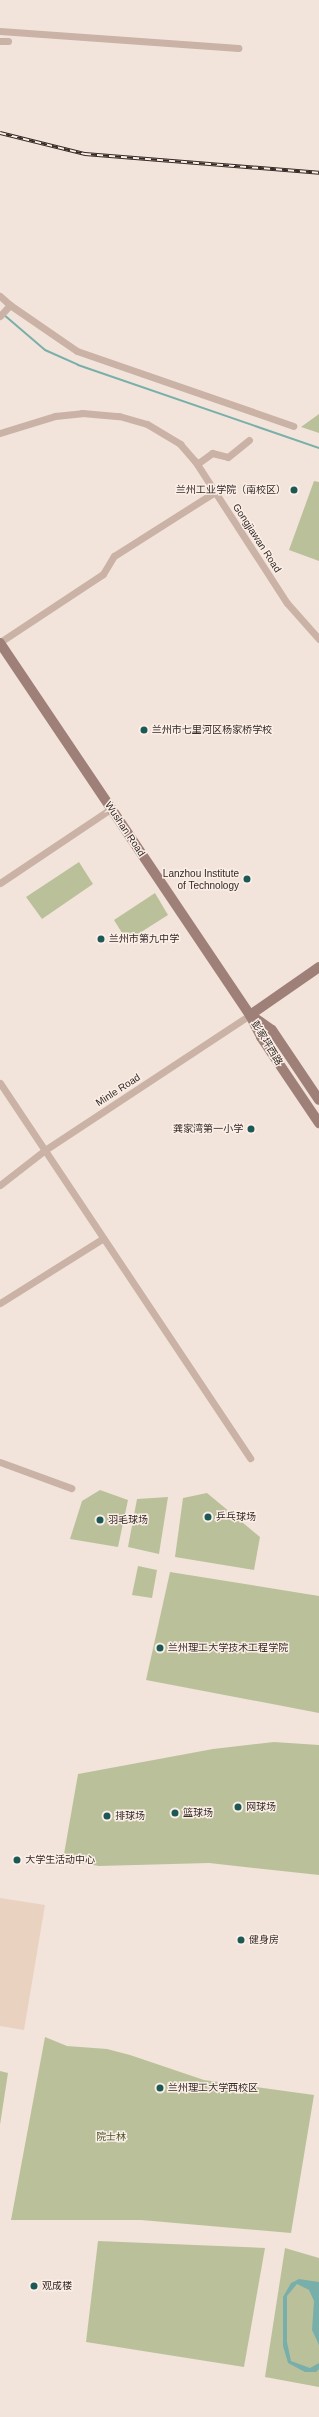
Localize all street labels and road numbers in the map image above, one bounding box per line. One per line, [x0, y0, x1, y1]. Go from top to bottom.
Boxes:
street label: Gongjiawan Road [230, 501, 284, 575]
street label: Wushan Road [102, 799, 148, 859]
street label: 彭家坪西路 [249, 1018, 285, 1068]
street label: Minle Road [94, 1071, 142, 1109]

